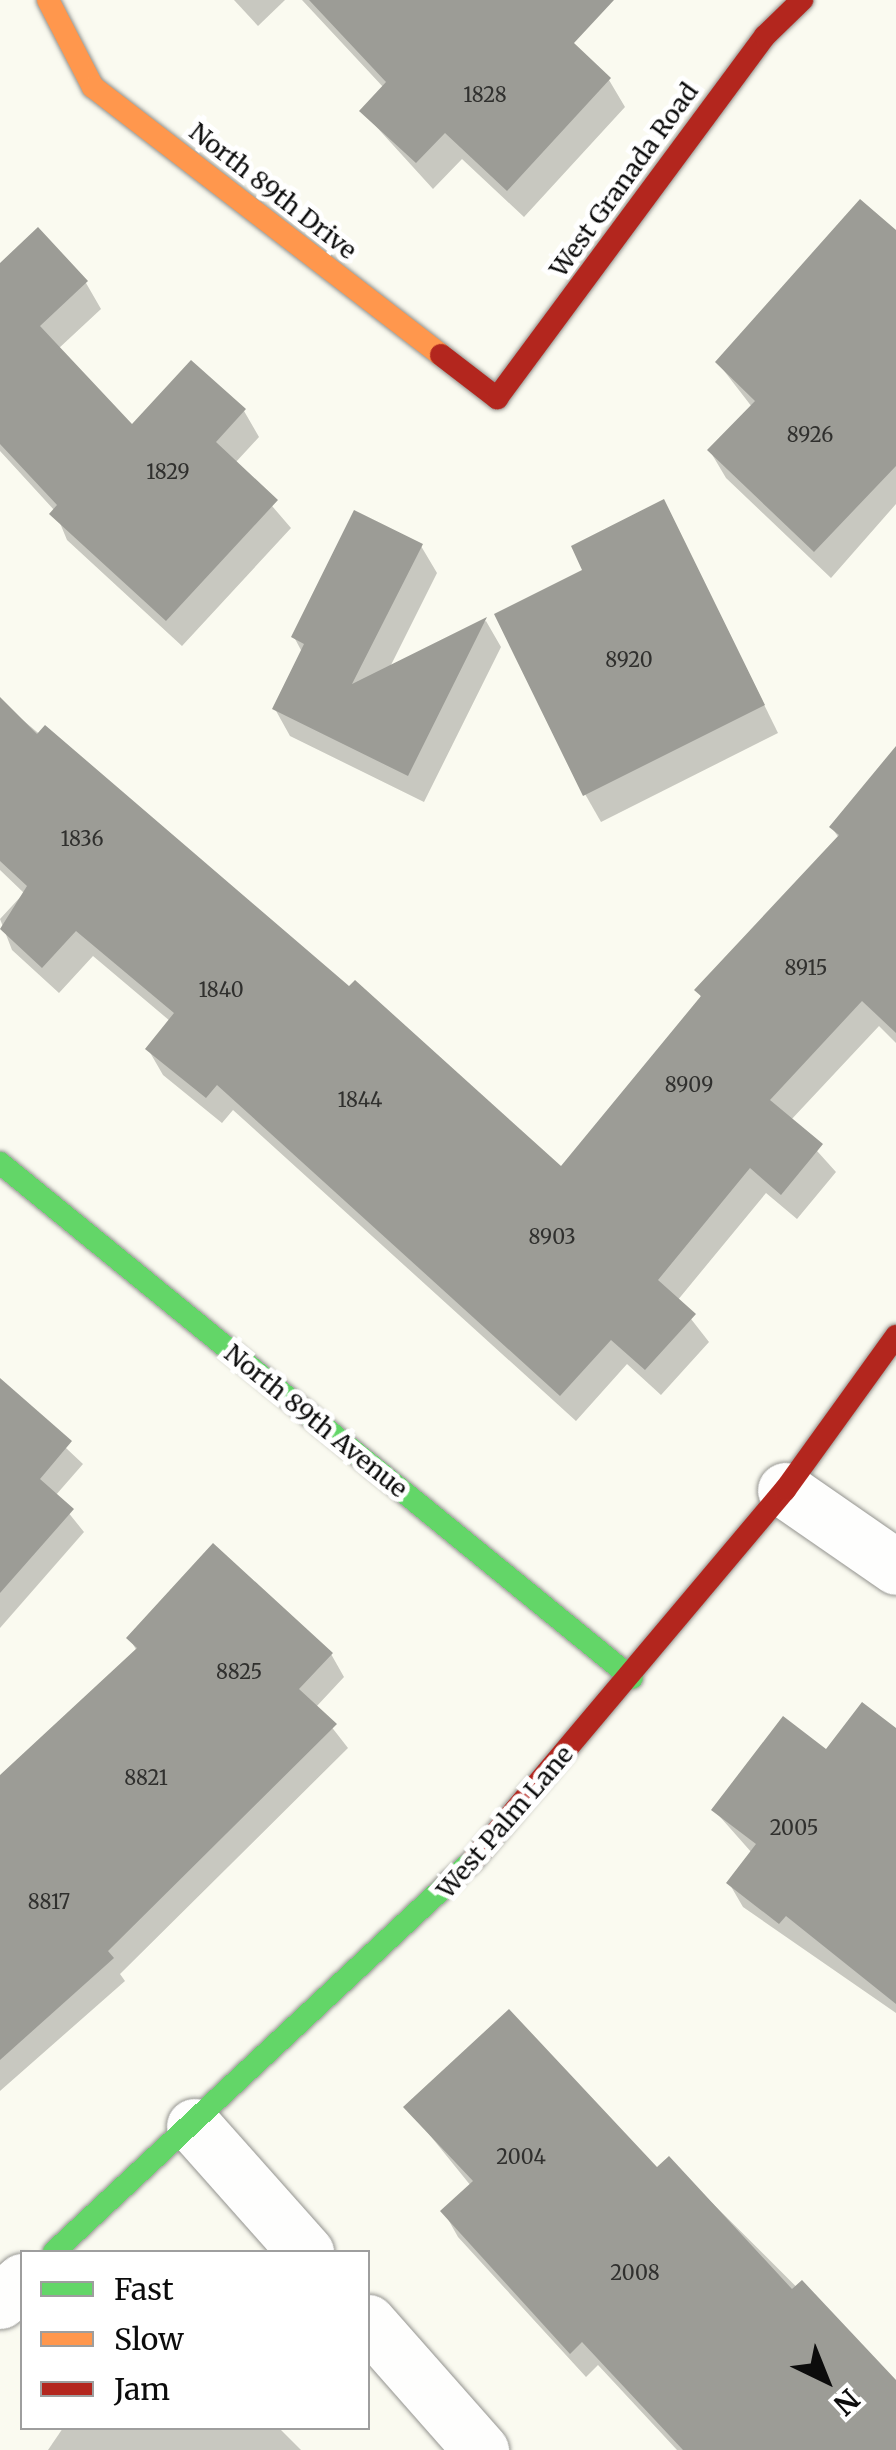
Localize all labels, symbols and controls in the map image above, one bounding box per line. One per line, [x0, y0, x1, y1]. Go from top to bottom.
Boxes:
street label: West Granada Road [544, 77, 704, 283]
house number: 1828 [463, 82, 507, 106]
street label: North 89th Drive [184, 117, 362, 265]
house number: 8926 [787, 422, 833, 446]
house number: 1829 [146, 459, 190, 483]
house number: 8920 [605, 647, 653, 671]
house number: 1836 [61, 826, 103, 850]
house number: 8915 [784, 955, 828, 979]
house number: 1840 [198, 977, 244, 1001]
house number: 8909 [665, 1072, 713, 1096]
house number: 1844 [338, 1087, 382, 1111]
house number: 8903 [528, 1224, 576, 1248]
street label: North 89th Avenue [219, 1338, 413, 1504]
house number: 8825 [216, 1659, 262, 1683]
street label: West Palm Lane [431, 1740, 579, 1904]
house number: 8821 [124, 1765, 168, 1789]
house number: 2005 [770, 1815, 818, 1839]
house number: 8817 [28, 1889, 70, 1913]
house number: 2004 [496, 2144, 546, 2168]
legend [20, 2250, 370, 2430]
house number: 2008 [610, 2260, 660, 2284]
text: Fast [114, 2270, 174, 2308]
text: Slow [114, 2320, 184, 2358]
north arrow [776, 2330, 876, 2430]
text: Jam [114, 2370, 170, 2408]
text: N [826, 2381, 867, 2423]

